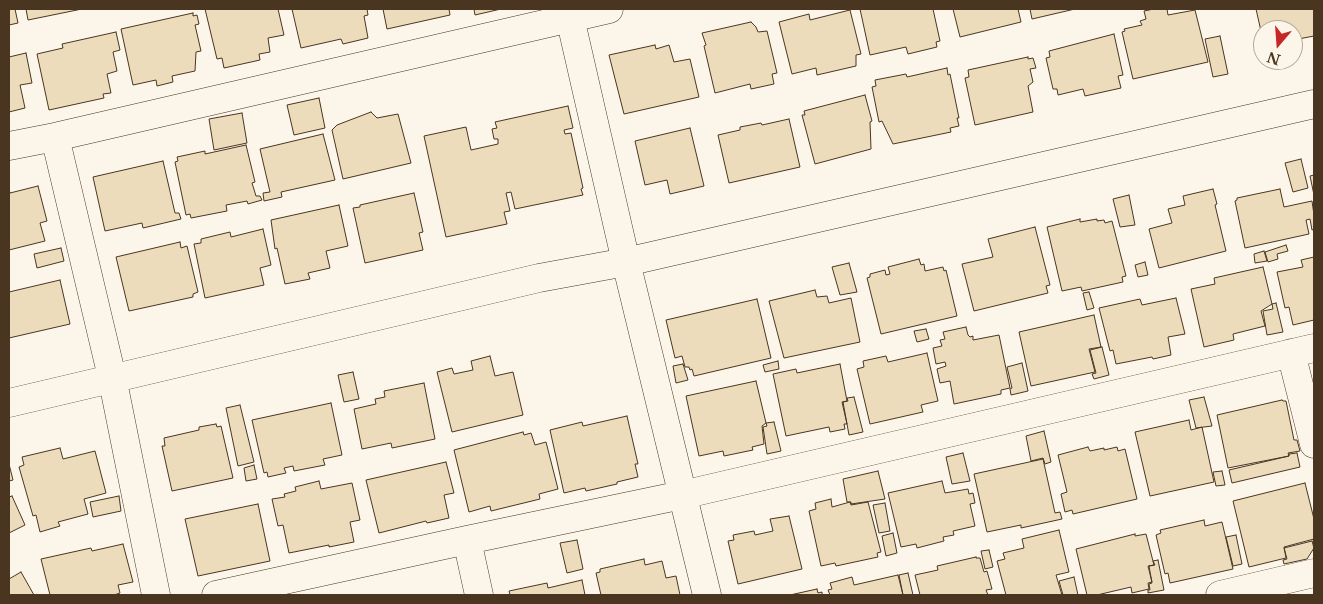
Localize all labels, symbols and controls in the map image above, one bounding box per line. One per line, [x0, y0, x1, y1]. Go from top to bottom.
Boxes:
north arrow [1253, 20, 1303, 70]
text: N [1265, 48, 1283, 69]

